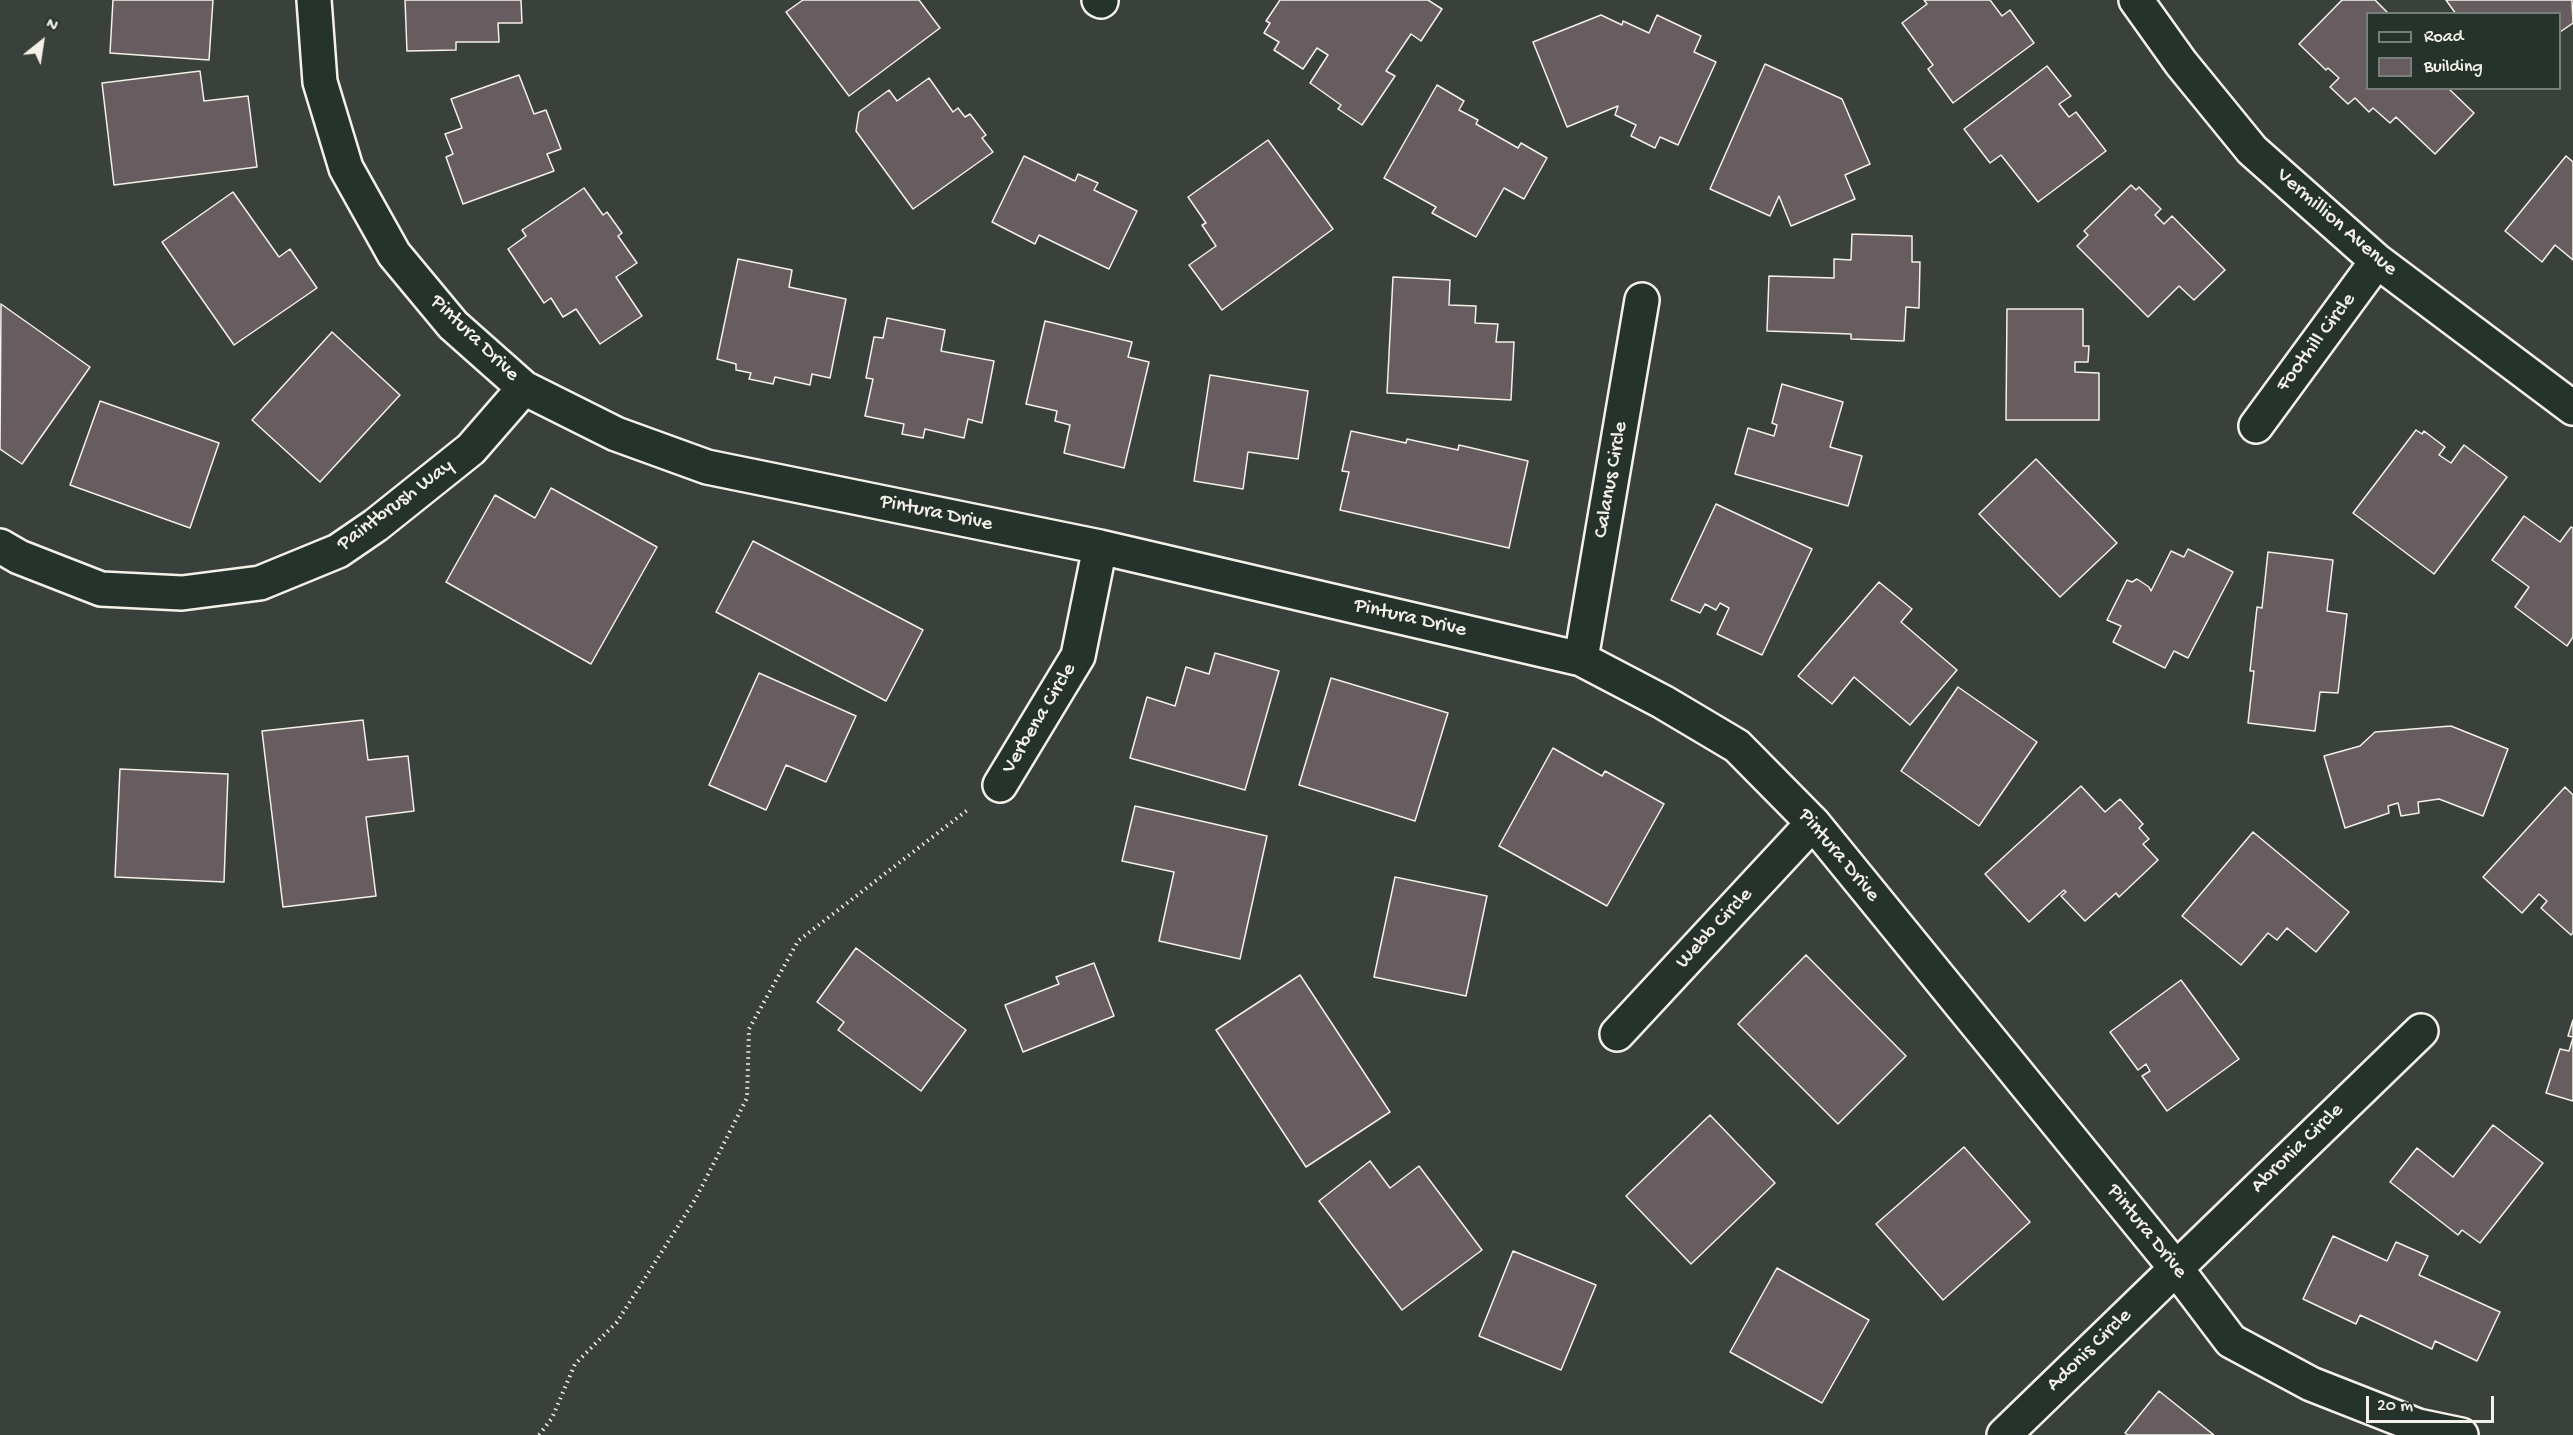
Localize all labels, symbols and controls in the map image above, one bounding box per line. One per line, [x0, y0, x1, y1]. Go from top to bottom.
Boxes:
north arrow [12, 12, 72, 72]
legend [2366, 12, 2561, 90]
text: N [42, 15, 61, 37]
text: Road [2424, 27, 2463, 48]
text: Building [2424, 57, 2483, 78]
street label: Vermillion Avenue [2270, 164, 2402, 282]
street label: Foothill Circle [2272, 289, 2362, 397]
street label: Pintura Drive [424, 290, 524, 388]
street label: Calanus Circle [1589, 420, 1635, 540]
street label: Paintbrush Way [333, 454, 459, 558]
street label: Pintura Drive [877, 490, 995, 538]
street label: Pintura Drive [1351, 594, 1469, 644]
street label: Verbena Circle [997, 659, 1083, 779]
street label: Pintura Drive [1792, 804, 1884, 908]
street label: Webb Circle [1671, 883, 1759, 975]
street label: Abronia Circle [2246, 1099, 2350, 1199]
street label: Pintura Drive [2100, 1180, 2192, 1284]
street label: Adonis Circle [2042, 1304, 2138, 1398]
scale bar [2369, 1384, 2496, 1422]
text: 20 m [2377, 1396, 2413, 1417]

